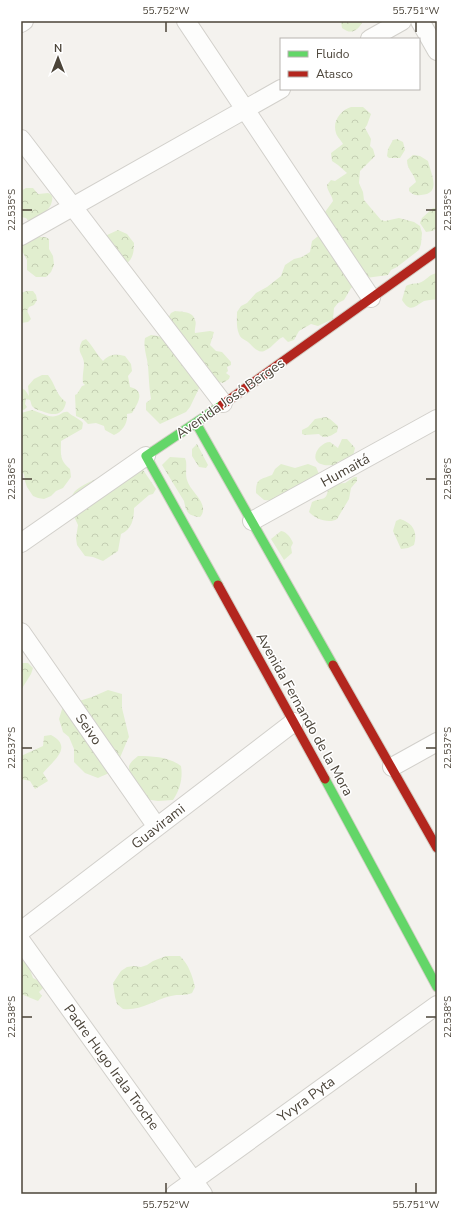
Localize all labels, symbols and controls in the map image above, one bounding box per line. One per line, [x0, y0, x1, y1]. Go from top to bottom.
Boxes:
text: 55.752°W [142, 4, 190, 18]
text: 55.751°W [392, 4, 440, 18]
north arrow [38, 38, 78, 78]
legend [280, 38, 420, 90]
text: N [54, 41, 62, 56]
text: Fluido [316, 46, 350, 62]
text: Atasco [316, 66, 353, 82]
text: 22.535°S [5, 189, 19, 231]
text: 22.535°S [441, 189, 455, 231]
street label: Avenida José Berges [172, 353, 289, 443]
street label: Humaitá [317, 449, 373, 492]
text: 22.536°S [5, 458, 19, 500]
text: 22.536°S [441, 458, 455, 500]
street label: Avenida Fernando de la Mora [252, 629, 357, 799]
street label: Seivo [71, 710, 106, 749]
text: 22.537°S [5, 727, 19, 769]
text: 22.537°S [441, 727, 455, 769]
street label: Guavirami [127, 799, 189, 853]
text: 22.538°S [5, 996, 19, 1038]
text: 22.538°S [441, 996, 455, 1038]
street label: Padre Hugo Irala Troche [59, 1001, 164, 1134]
street label: Yvyra Pyta [273, 1072, 339, 1127]
text: 55.752°W [142, 1198, 190, 1212]
text: 55.751°W [392, 1198, 440, 1212]

